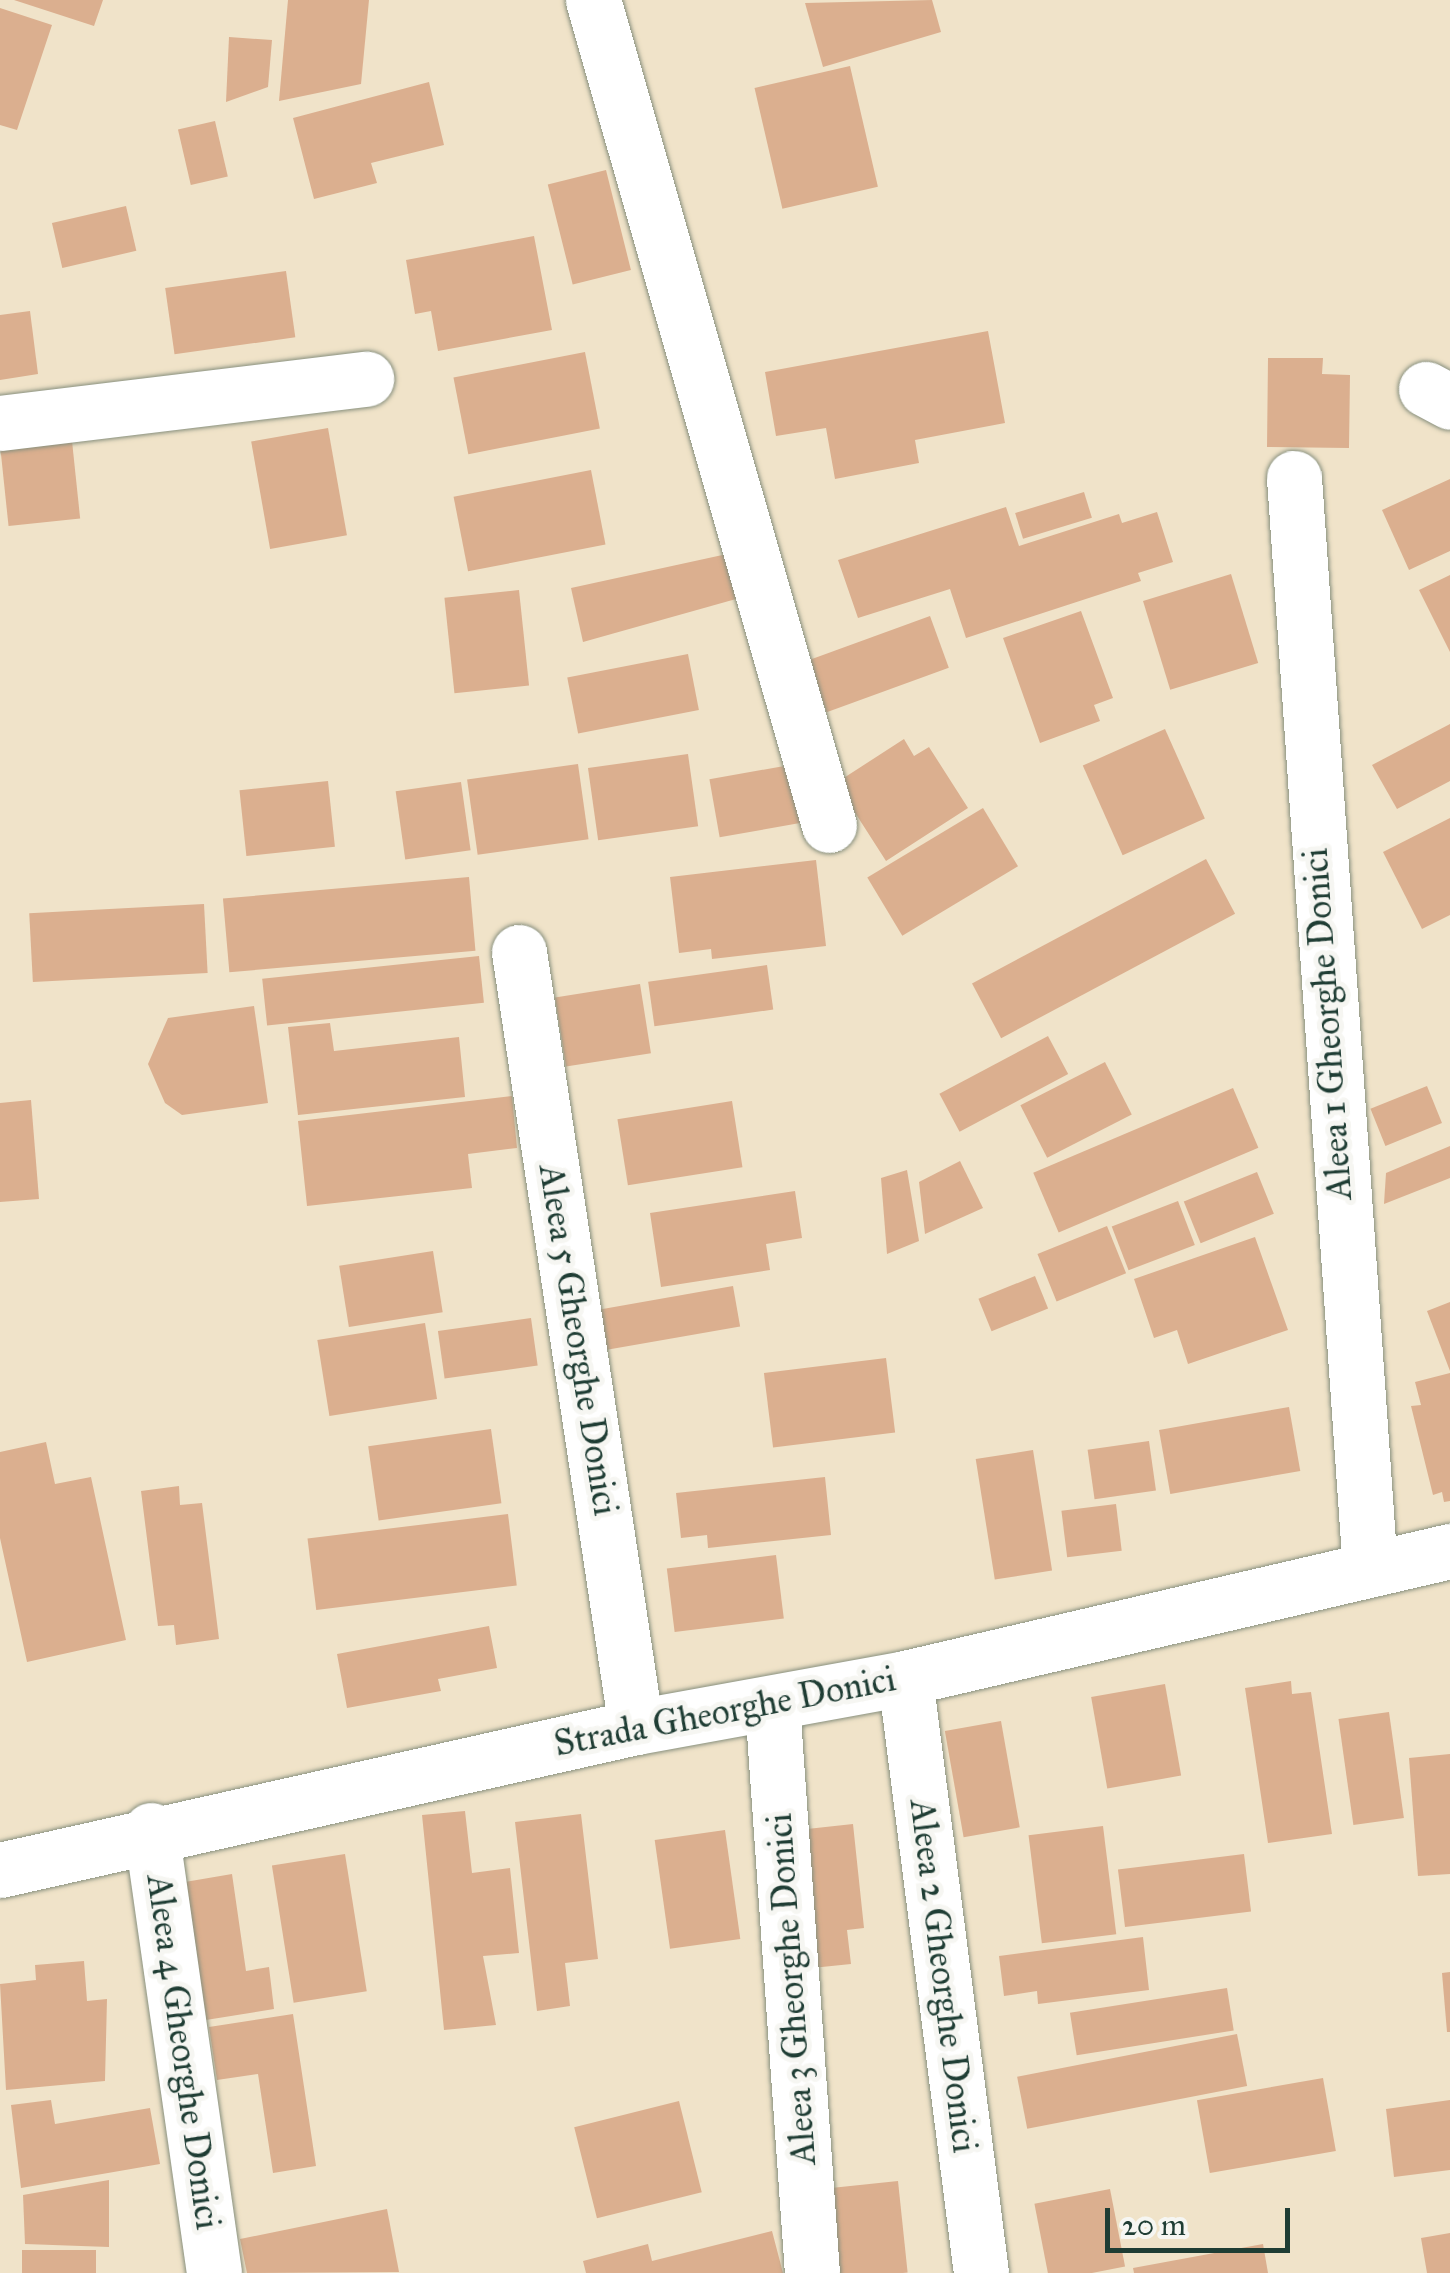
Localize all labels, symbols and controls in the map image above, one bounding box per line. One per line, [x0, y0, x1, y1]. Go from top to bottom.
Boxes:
street label: Aleea 1 Gheorghe Donici [1295, 847, 1361, 1201]
street label: Aleea 5 Gheorghe Donici [530, 1162, 626, 1518]
street label: Strada Gheorghe Donici [551, 1658, 899, 1766]
street label: Aleea 2 Gheorghe Donici [900, 1797, 986, 2155]
street label: Aleea 3 Gheorghe Donici [759, 1812, 825, 2166]
street label: Aleea 4 Gheorghe Donici [137, 1872, 229, 2232]
scale bar [1110, 2188, 1295, 2250]
text: 20 m [1122, 2207, 1186, 2243]

